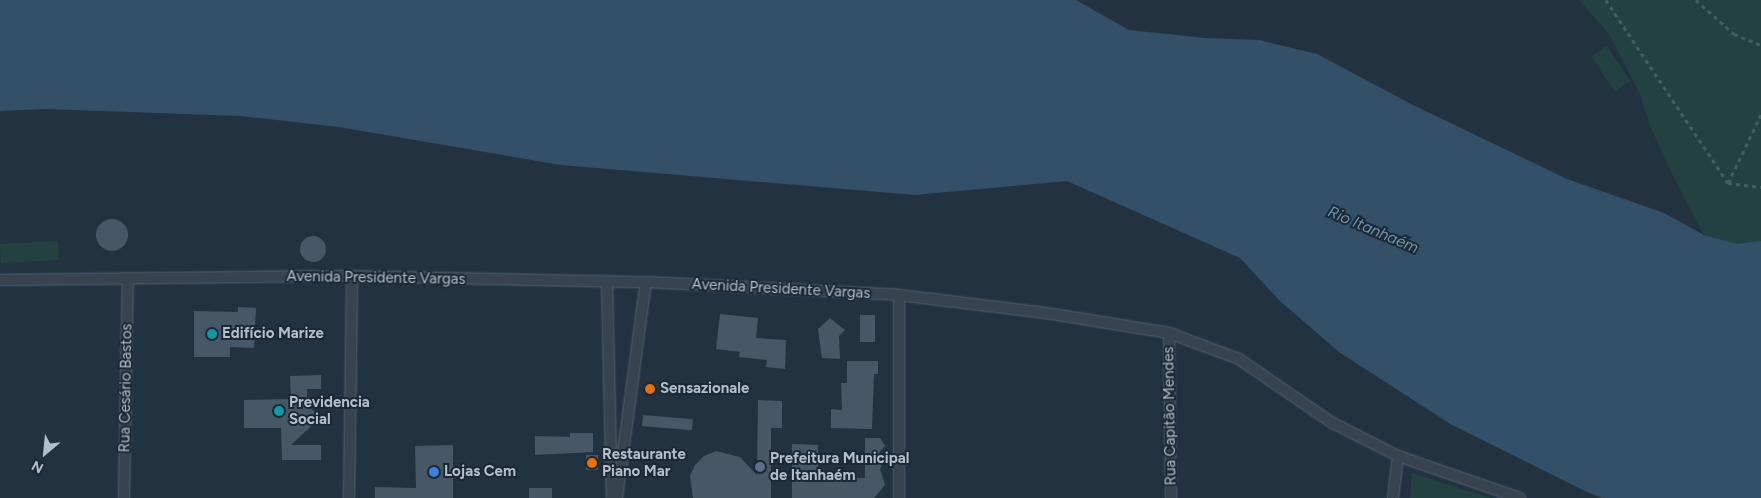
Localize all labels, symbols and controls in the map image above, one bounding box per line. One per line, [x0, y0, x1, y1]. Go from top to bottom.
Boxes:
water label: Rio Itanhaém [1325, 202, 1421, 258]
street label: Avenida Presidente Vargas [286, 267, 466, 289]
street label: Avenida Presidente Vargas [691, 275, 871, 303]
street label: Rua Cesário Bastos [116, 323, 136, 453]
place label: Edifício Marize [222, 325, 324, 343]
marker: Edifício Marize [206, 328, 218, 340]
street label: Rua Capitão Mendes [1160, 346, 1180, 486]
place label: Sensazionale [660, 380, 749, 398]
marker: Sensazionale [644, 383, 656, 395]
place label: Previdencia Social [289, 393, 370, 428]
marker: Previdencia Social [273, 405, 285, 417]
north arrow [20, 428, 70, 478]
place label: Restaurante Piano Mar [602, 445, 686, 480]
place label: Prefeitura Municipal de Itanhaém [770, 449, 909, 484]
text: N [29, 457, 47, 477]
marker: Restaurante Piano Mar [586, 457, 598, 469]
marker: Prefeitura Municipal de Itanhaém [754, 461, 766, 473]
place label: Lojas Cem [444, 463, 516, 481]
marker: Lojas Cem [428, 466, 440, 478]

